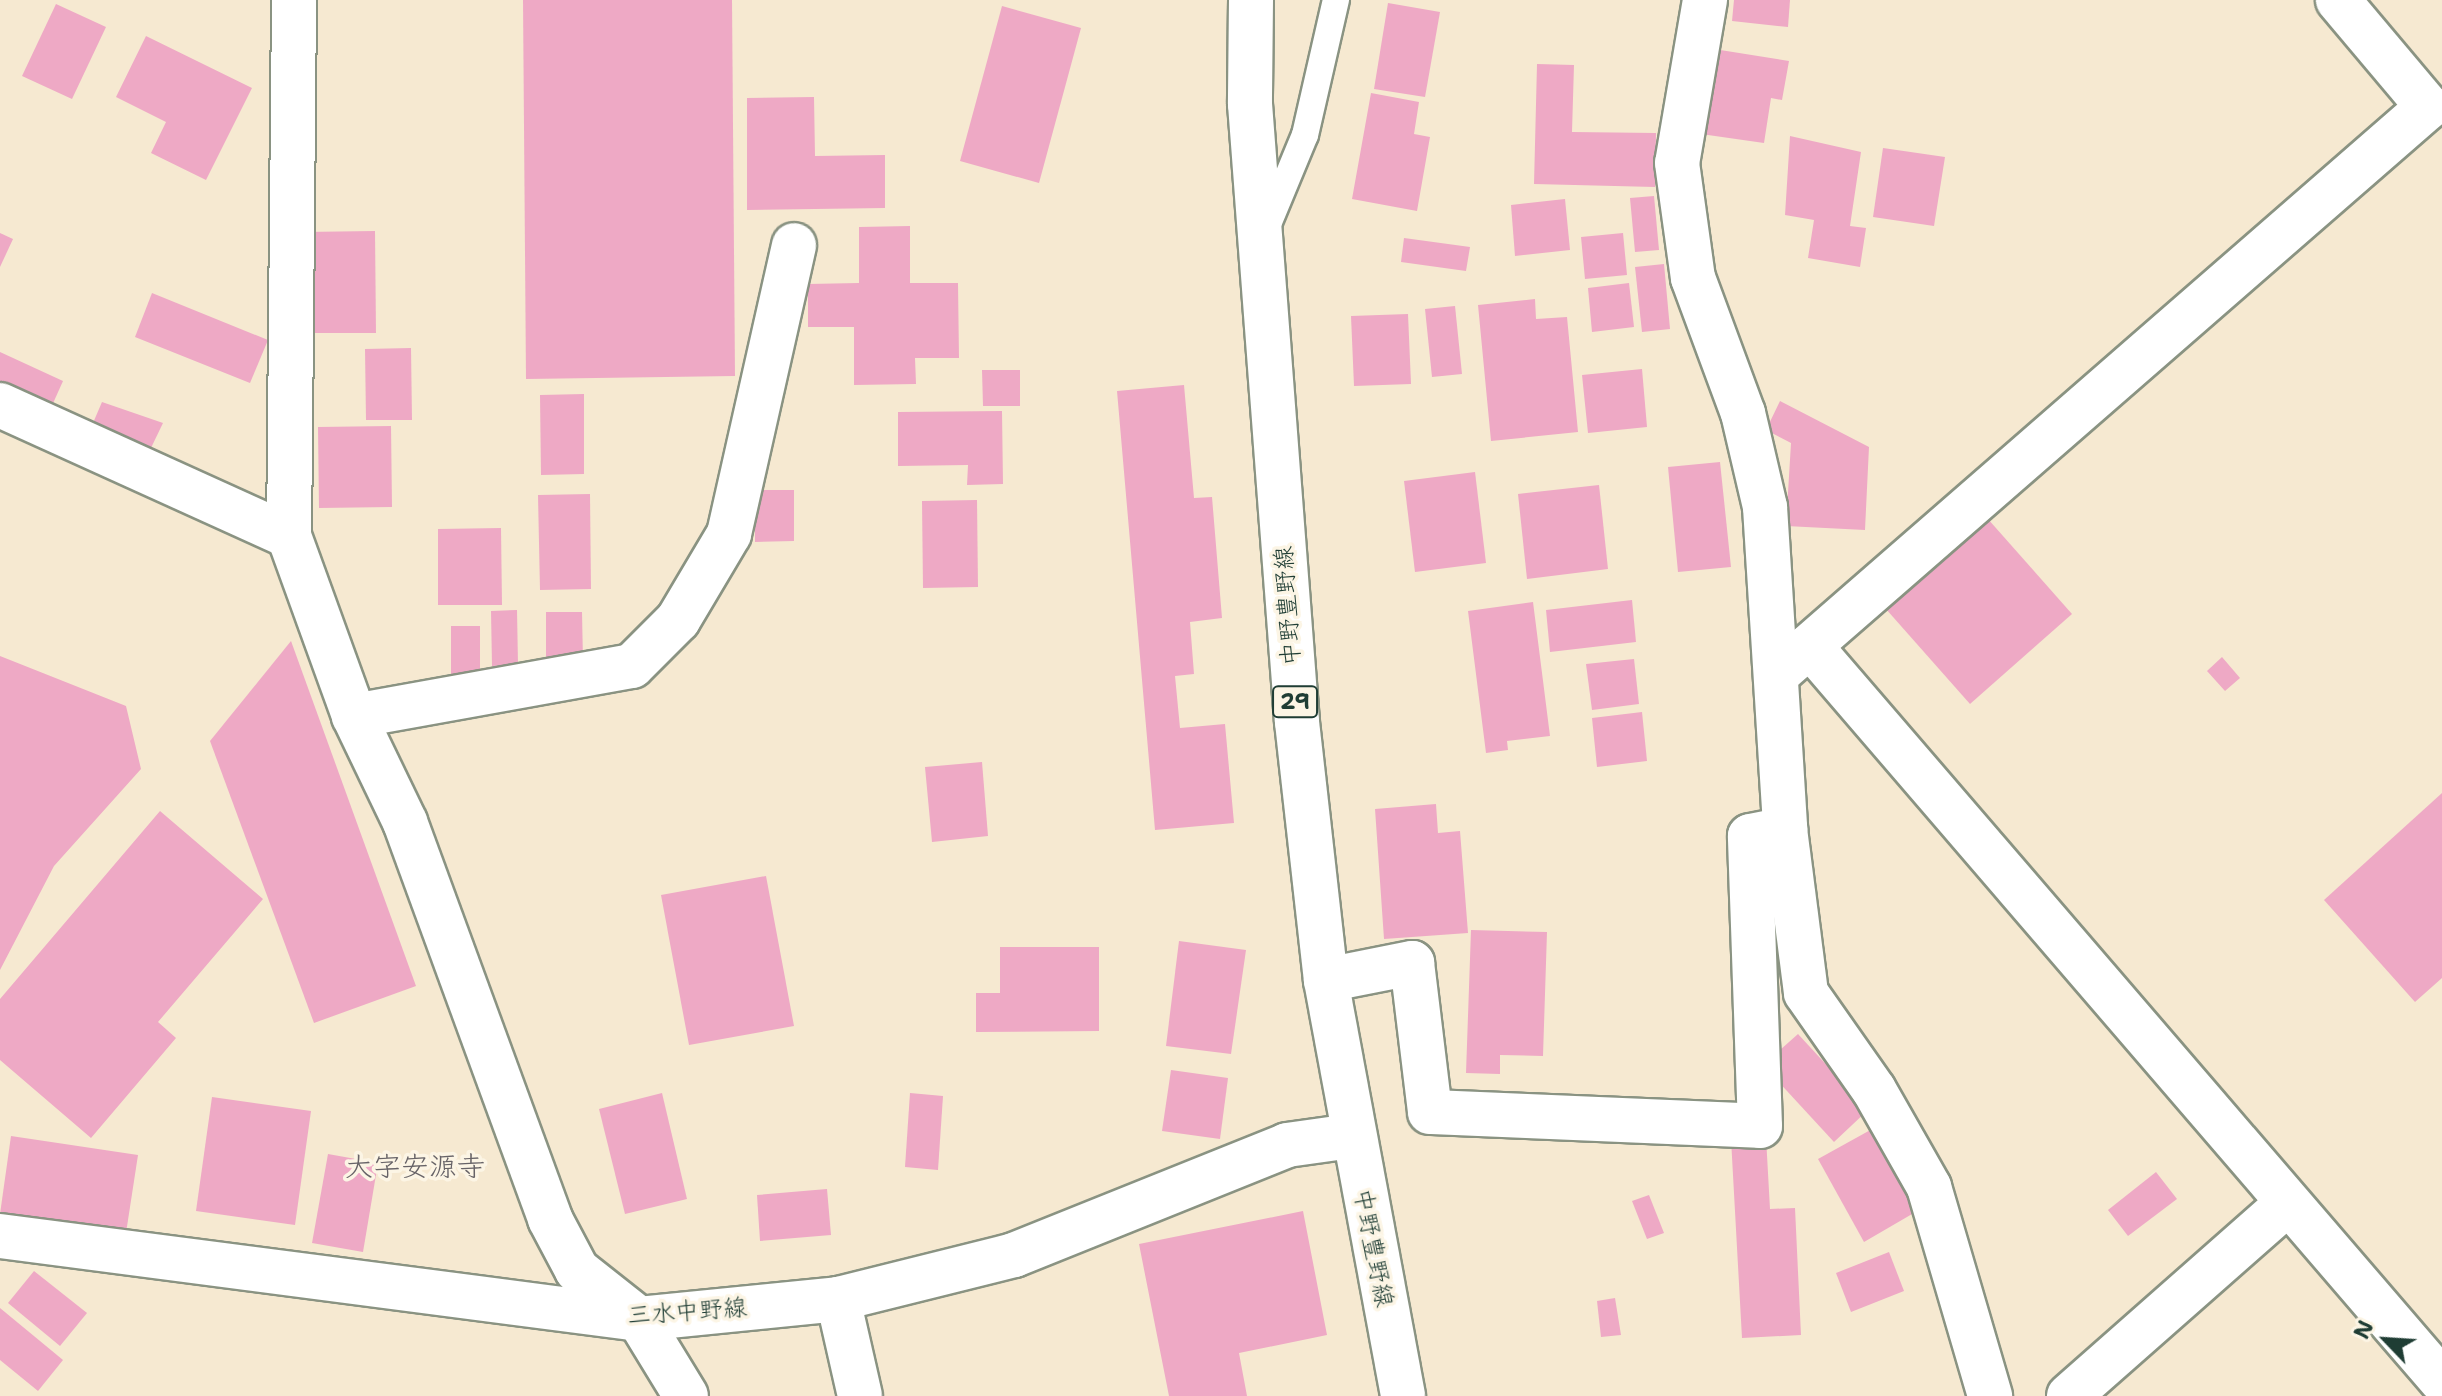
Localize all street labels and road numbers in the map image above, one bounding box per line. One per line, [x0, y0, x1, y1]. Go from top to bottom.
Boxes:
street label: 中野豊野線 [1269, 545, 1307, 667]
road number: 29 [1271, 684, 1319, 720]
street label: 中野豊野線 [1347, 1186, 1399, 1310]
street label: 三水中野線 [626, 1293, 748, 1331]

